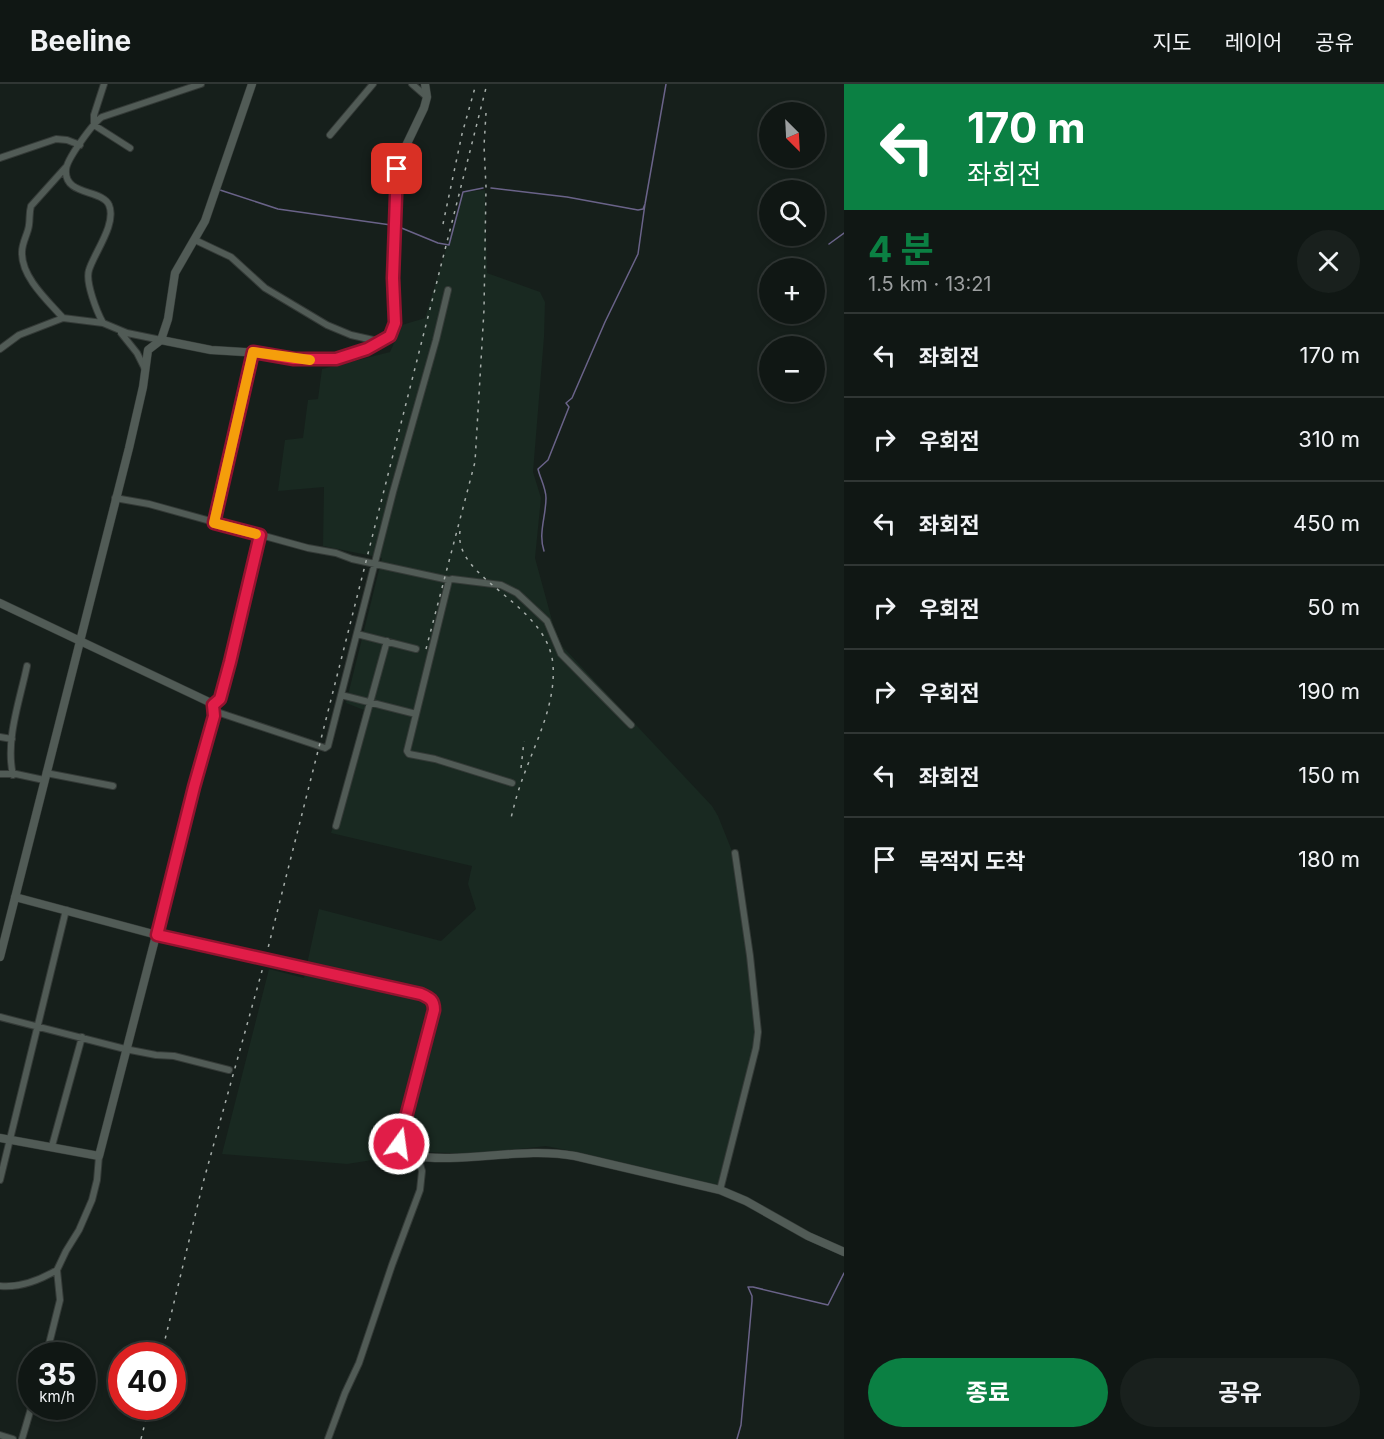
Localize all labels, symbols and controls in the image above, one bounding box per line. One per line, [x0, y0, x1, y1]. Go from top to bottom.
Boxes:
text: Beeline [30, 24, 131, 58]
text: 지도 [1153, 30, 1191, 55]
text: 레이어 [1224, 30, 1282, 55]
text: 공유 [1315, 30, 1354, 55]
north arrow [759, 102, 825, 168]
map controls [759, 102, 825, 402]
text: 170 m [967, 102, 1085, 153]
icon: left [868, 108, 946, 186]
pin [371, 143, 422, 194]
icon: arrive [380, 152, 413, 185]
text: 좌회전 [967, 158, 1042, 191]
button: search [759, 180, 825, 246]
text: 4 분 [868, 227, 934, 271]
button: close [1297, 230, 1360, 293]
button: + [759, 258, 825, 324]
text: 1.5 km · 13:21 [868, 272, 992, 296]
button: − [759, 336, 825, 402]
icon: left [868, 339, 901, 372]
text: 170 m [1300, 342, 1360, 368]
text: 좌회전 [919, 344, 980, 370]
icon: right [868, 423, 901, 456]
text: 310 m [1298, 426, 1360, 452]
text: 우회전 [919, 428, 980, 454]
icon: left [868, 507, 901, 540]
text: 450 m [1293, 510, 1360, 536]
text: 좌회전 [919, 512, 980, 538]
icon: right [868, 591, 901, 624]
text: 50 m [1307, 594, 1360, 620]
text: 우회전 [919, 596, 980, 622]
icon: right [868, 675, 901, 708]
text: 190 m [1298, 678, 1360, 704]
text: 우회전 [919, 680, 980, 706]
icon: left [868, 759, 901, 792]
text: 150 m [1298, 762, 1360, 788]
text: 좌회전 [919, 764, 980, 790]
icon: arrive [868, 843, 901, 876]
text: 180 m [1298, 846, 1360, 872]
text: 목적지 도착 [919, 848, 1025, 874]
position arrow [367, 1112, 431, 1176]
speed limit sign: 40 [108, 1342, 186, 1420]
text: 35 [38, 1356, 76, 1392]
button: 종료 [868, 1358, 1108, 1427]
button: 공유 [1120, 1358, 1360, 1427]
text: km/h [39, 1387, 75, 1406]

